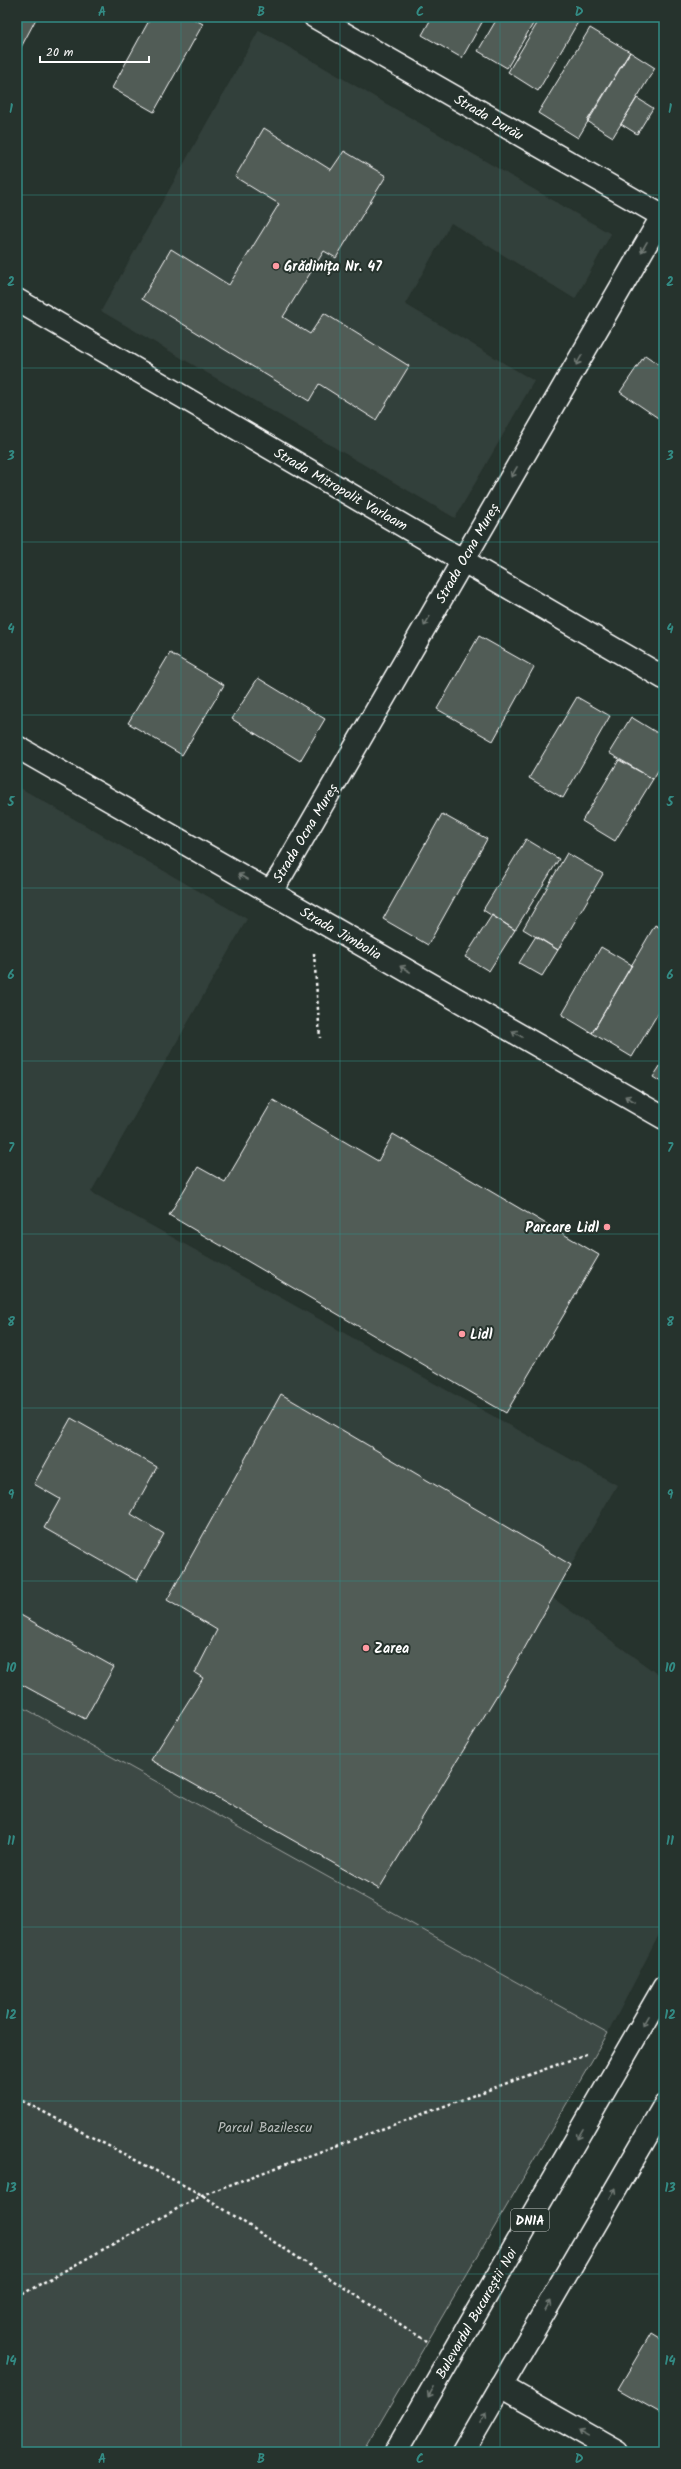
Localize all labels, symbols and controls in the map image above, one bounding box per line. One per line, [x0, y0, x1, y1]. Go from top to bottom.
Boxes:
text: A [98, 2, 106, 23]
text: B [257, 2, 265, 23]
text: C [416, 2, 424, 23]
text: D [575, 2, 584, 23]
scale bar [40, 38, 149, 64]
text: 20 m [46, 43, 74, 62]
street label: Strada Durău [450, 89, 528, 147]
text: 1 [9, 99, 13, 120]
text: 1 [668, 99, 672, 120]
one-way arrow [640, 241, 648, 253]
place label: Grădinița Nr. 47 [284, 256, 382, 278]
marker: Grădinița Nr. 47 [271, 261, 281, 271]
text: 2 [7, 272, 15, 293]
text: 2 [666, 272, 674, 293]
one-way arrow [575, 354, 583, 365]
street label: Strada Mitropolit Varlaam [270, 443, 411, 537]
text: 3 [6, 446, 15, 467]
text: 3 [665, 446, 674, 467]
one-way arrow [509, 466, 517, 478]
street label: Strada Ocna Mureș [430, 499, 505, 608]
one-way arrow [423, 615, 431, 627]
text: 4 [7, 619, 15, 640]
text: 4 [666, 619, 674, 640]
street label: Strada Ocna Mureș [267, 780, 344, 887]
text: 5 [7, 792, 16, 813]
text: 5 [666, 792, 675, 813]
one-way arrow [237, 873, 249, 881]
street label: Strada Jimbolia [295, 902, 386, 966]
text: 6 [7, 965, 15, 986]
one-way arrow [399, 965, 411, 973]
text: 6 [666, 965, 674, 986]
one-way arrow [512, 1030, 524, 1038]
one-way arrow [624, 1095, 636, 1103]
text: 7 [8, 1138, 15, 1159]
text: 7 [667, 1138, 674, 1159]
place label: Parcare Lidl [525, 1217, 599, 1239]
marker: Parcare Lidl [602, 1222, 612, 1232]
text: 8 [7, 1312, 15, 1333]
text: 8 [666, 1312, 674, 1333]
place label: Lidl [470, 1324, 493, 1346]
marker: Lidl [457, 1329, 467, 1339]
text: 9 [8, 1485, 15, 1506]
text: 9 [667, 1485, 674, 1506]
place label: Zarea [374, 1638, 409, 1660]
marker: Zarea [361, 1643, 371, 1653]
text: 10 [6, 1658, 17, 1679]
text: 10 [665, 1658, 676, 1679]
text: 11 [7, 1831, 15, 1852]
text: 11 [666, 1831, 674, 1852]
text: 12 [5, 2005, 17, 2026]
text: 12 [664, 2005, 676, 2026]
one-way arrow [640, 2015, 648, 2027]
park label: Parcul Bazilescu [218, 2117, 312, 2139]
one-way arrow [575, 2127, 583, 2139]
text: 13 [5, 2178, 17, 2199]
text: 13 [664, 2178, 676, 2199]
one-way arrow [610, 2187, 618, 2199]
road number: DN1A [511, 2209, 549, 2231]
street label: Bulevardul Bucureștii Noi [430, 2244, 524, 2383]
one-way arrow [544, 2300, 552, 2312]
text: 14 [5, 2351, 17, 2372]
text: 14 [664, 2351, 676, 2372]
one-way arrow [426, 2386, 434, 2398]
one-way arrow [479, 2412, 487, 2424]
one-way arrow [577, 2428, 589, 2436]
text: A [98, 2449, 106, 2469]
text: B [257, 2449, 265, 2469]
text: C [416, 2449, 424, 2469]
text: D [575, 2449, 584, 2469]

